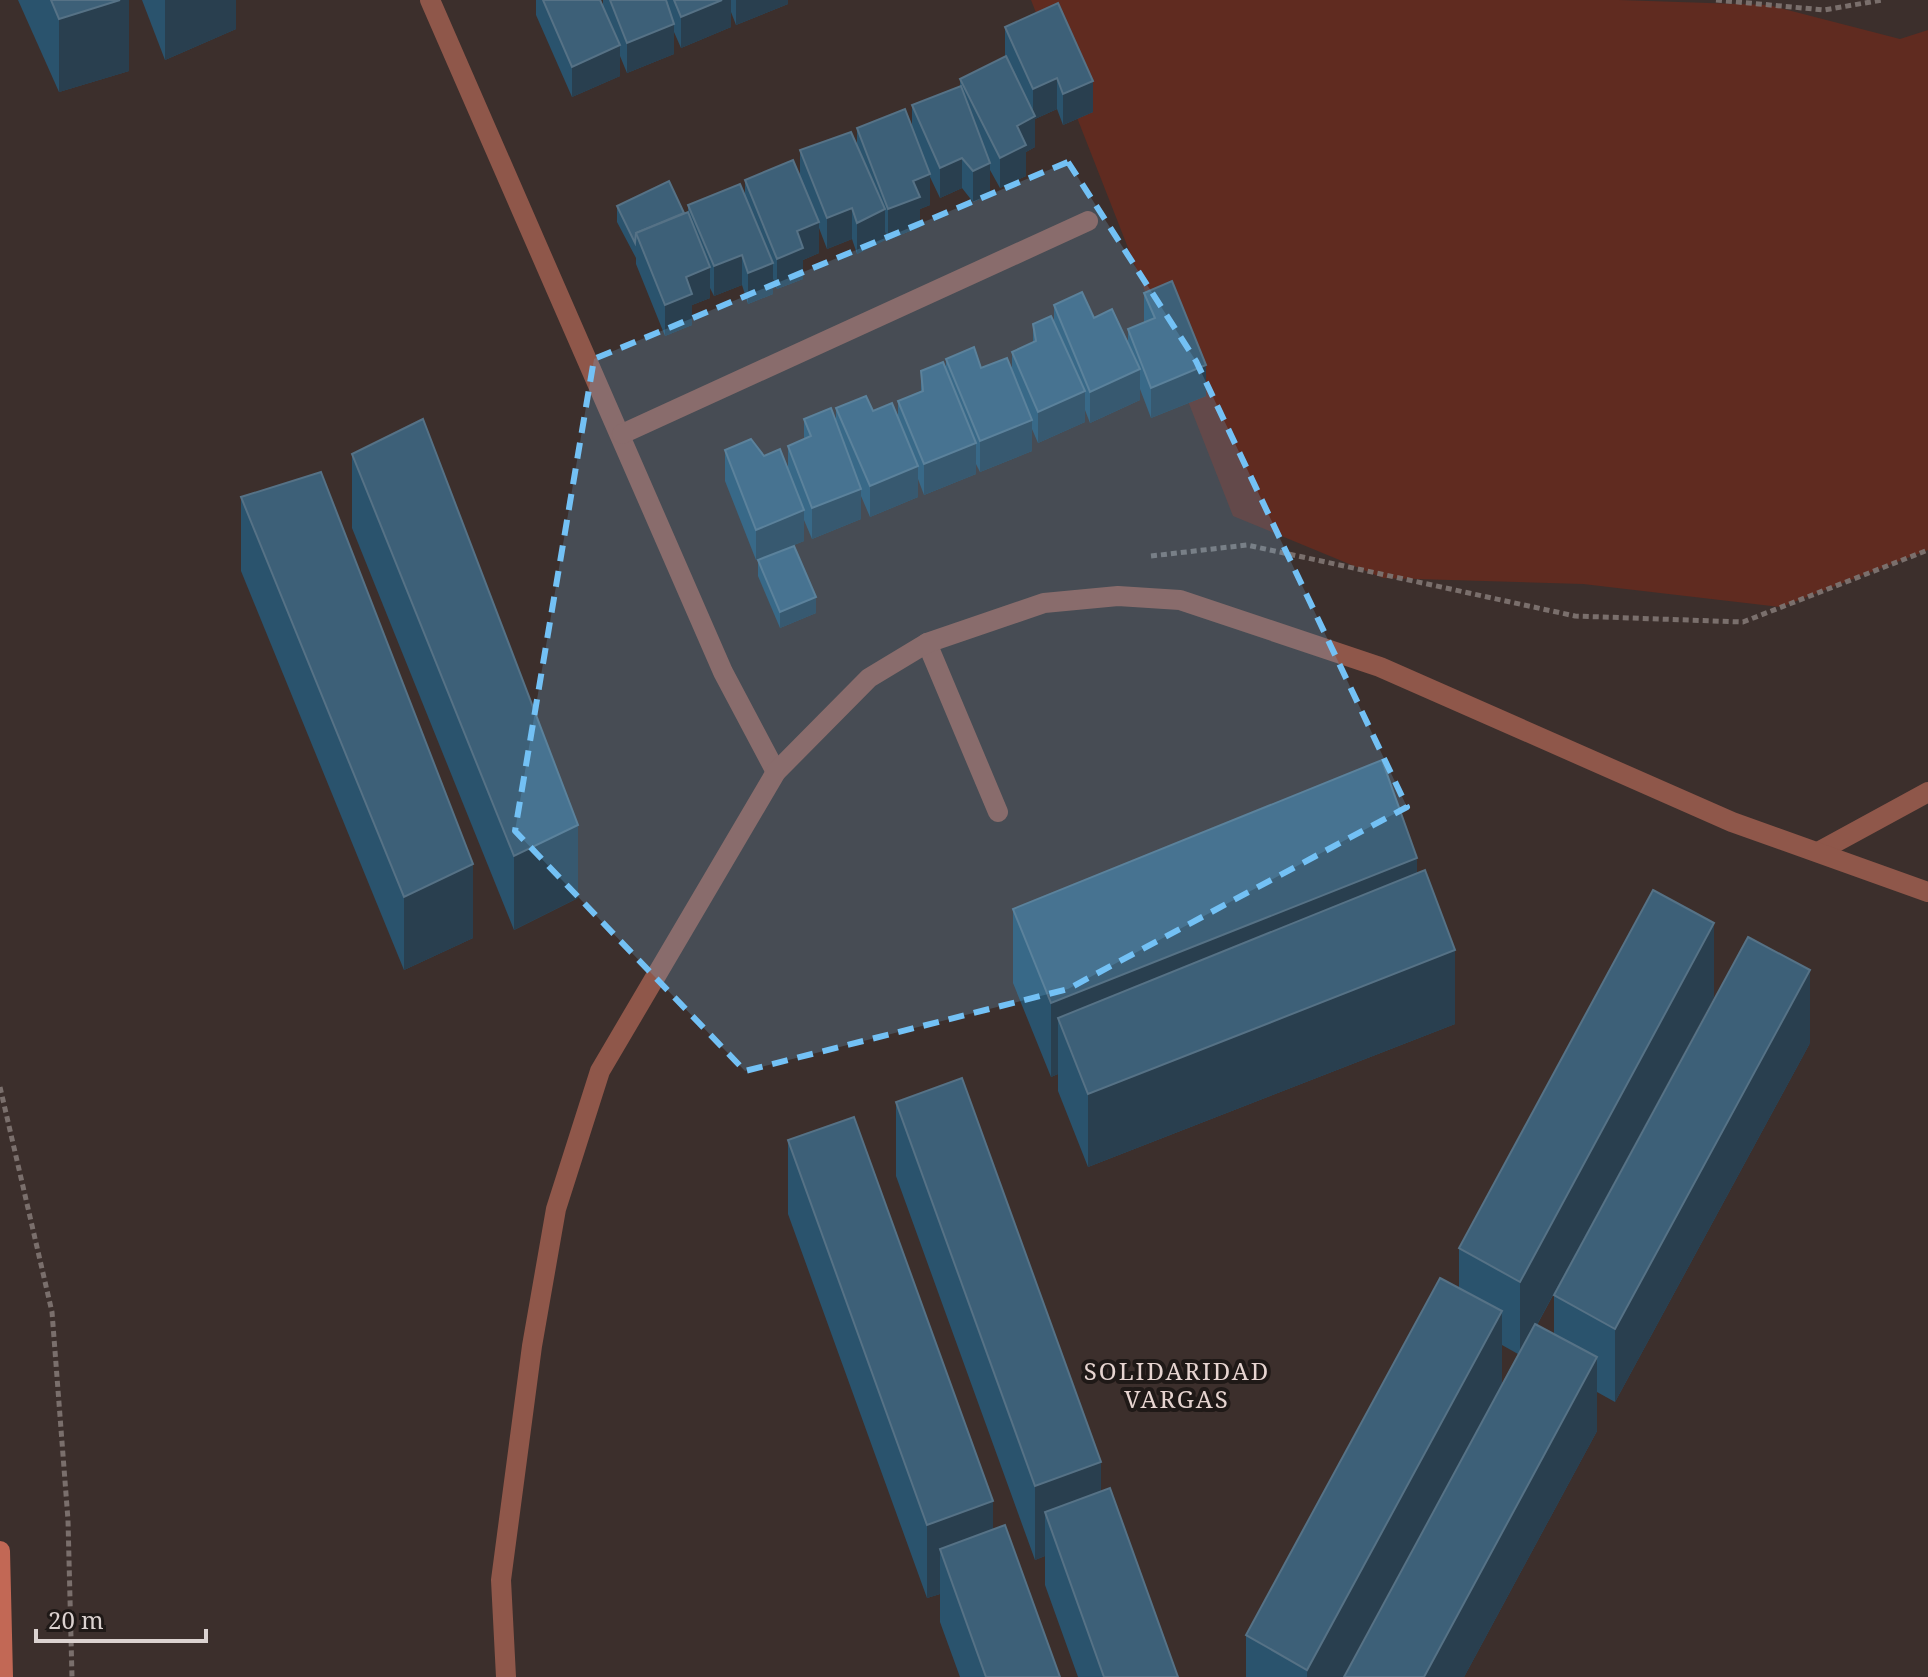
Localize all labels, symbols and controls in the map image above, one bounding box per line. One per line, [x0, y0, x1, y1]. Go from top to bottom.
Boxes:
district label: SOLIDARIDAD VARGAS [1084, 1354, 1270, 1415]
scale bar [36, 1593, 206, 1643]
text: 20 m [48, 1603, 104, 1636]

